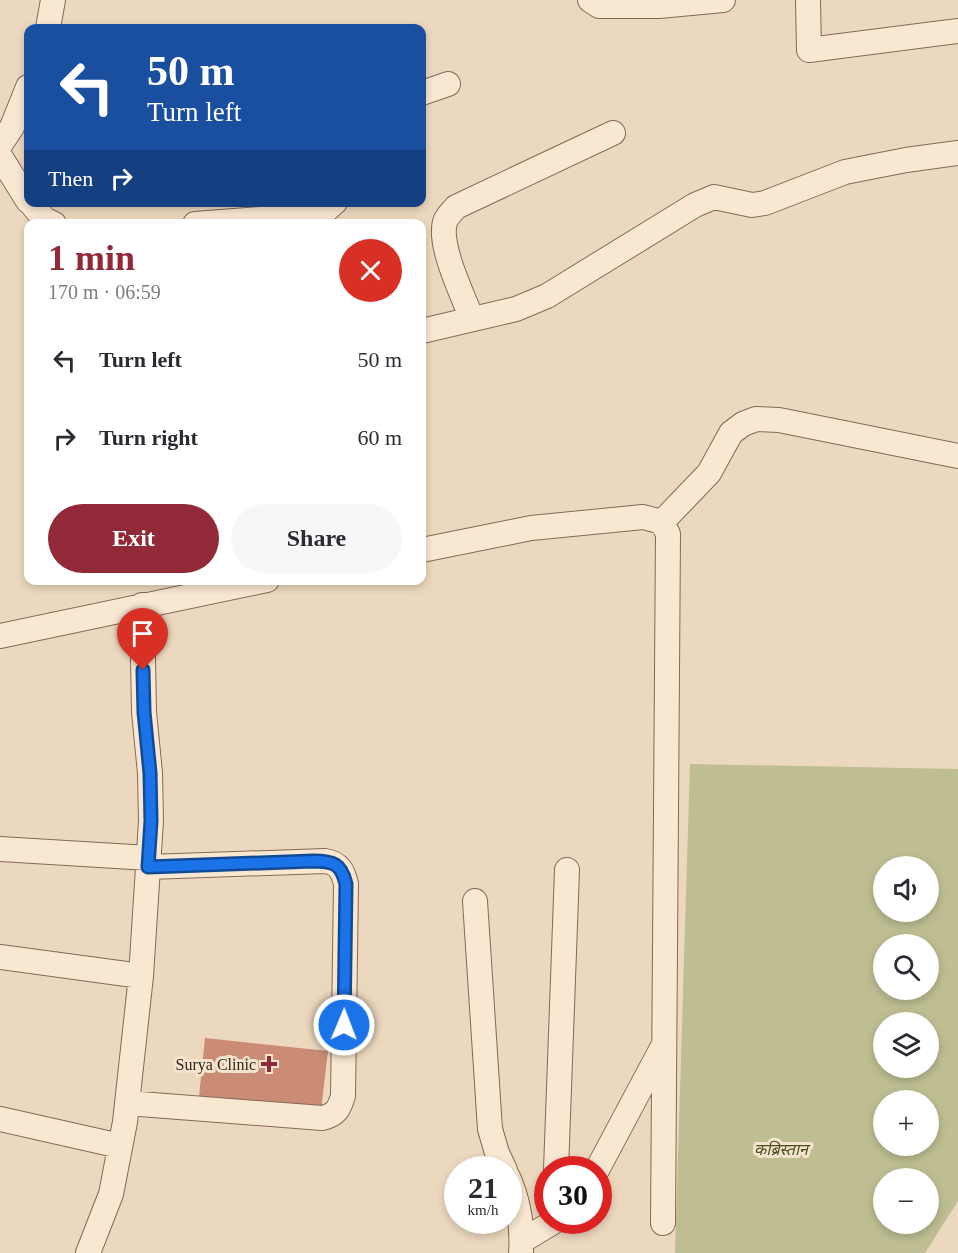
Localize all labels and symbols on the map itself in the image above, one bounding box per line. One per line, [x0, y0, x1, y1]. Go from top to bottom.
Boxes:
pin [117, 608, 168, 670]
position arrow [312, 993, 376, 1057]
marker: Surya Clinic [260, 1055, 278, 1073]
place label: Surya Clinic [176, 1056, 256, 1074]
park label: कब्रिस्तान [754, 1140, 811, 1158]
speed limit sign: 30 [534, 1156, 612, 1234]

